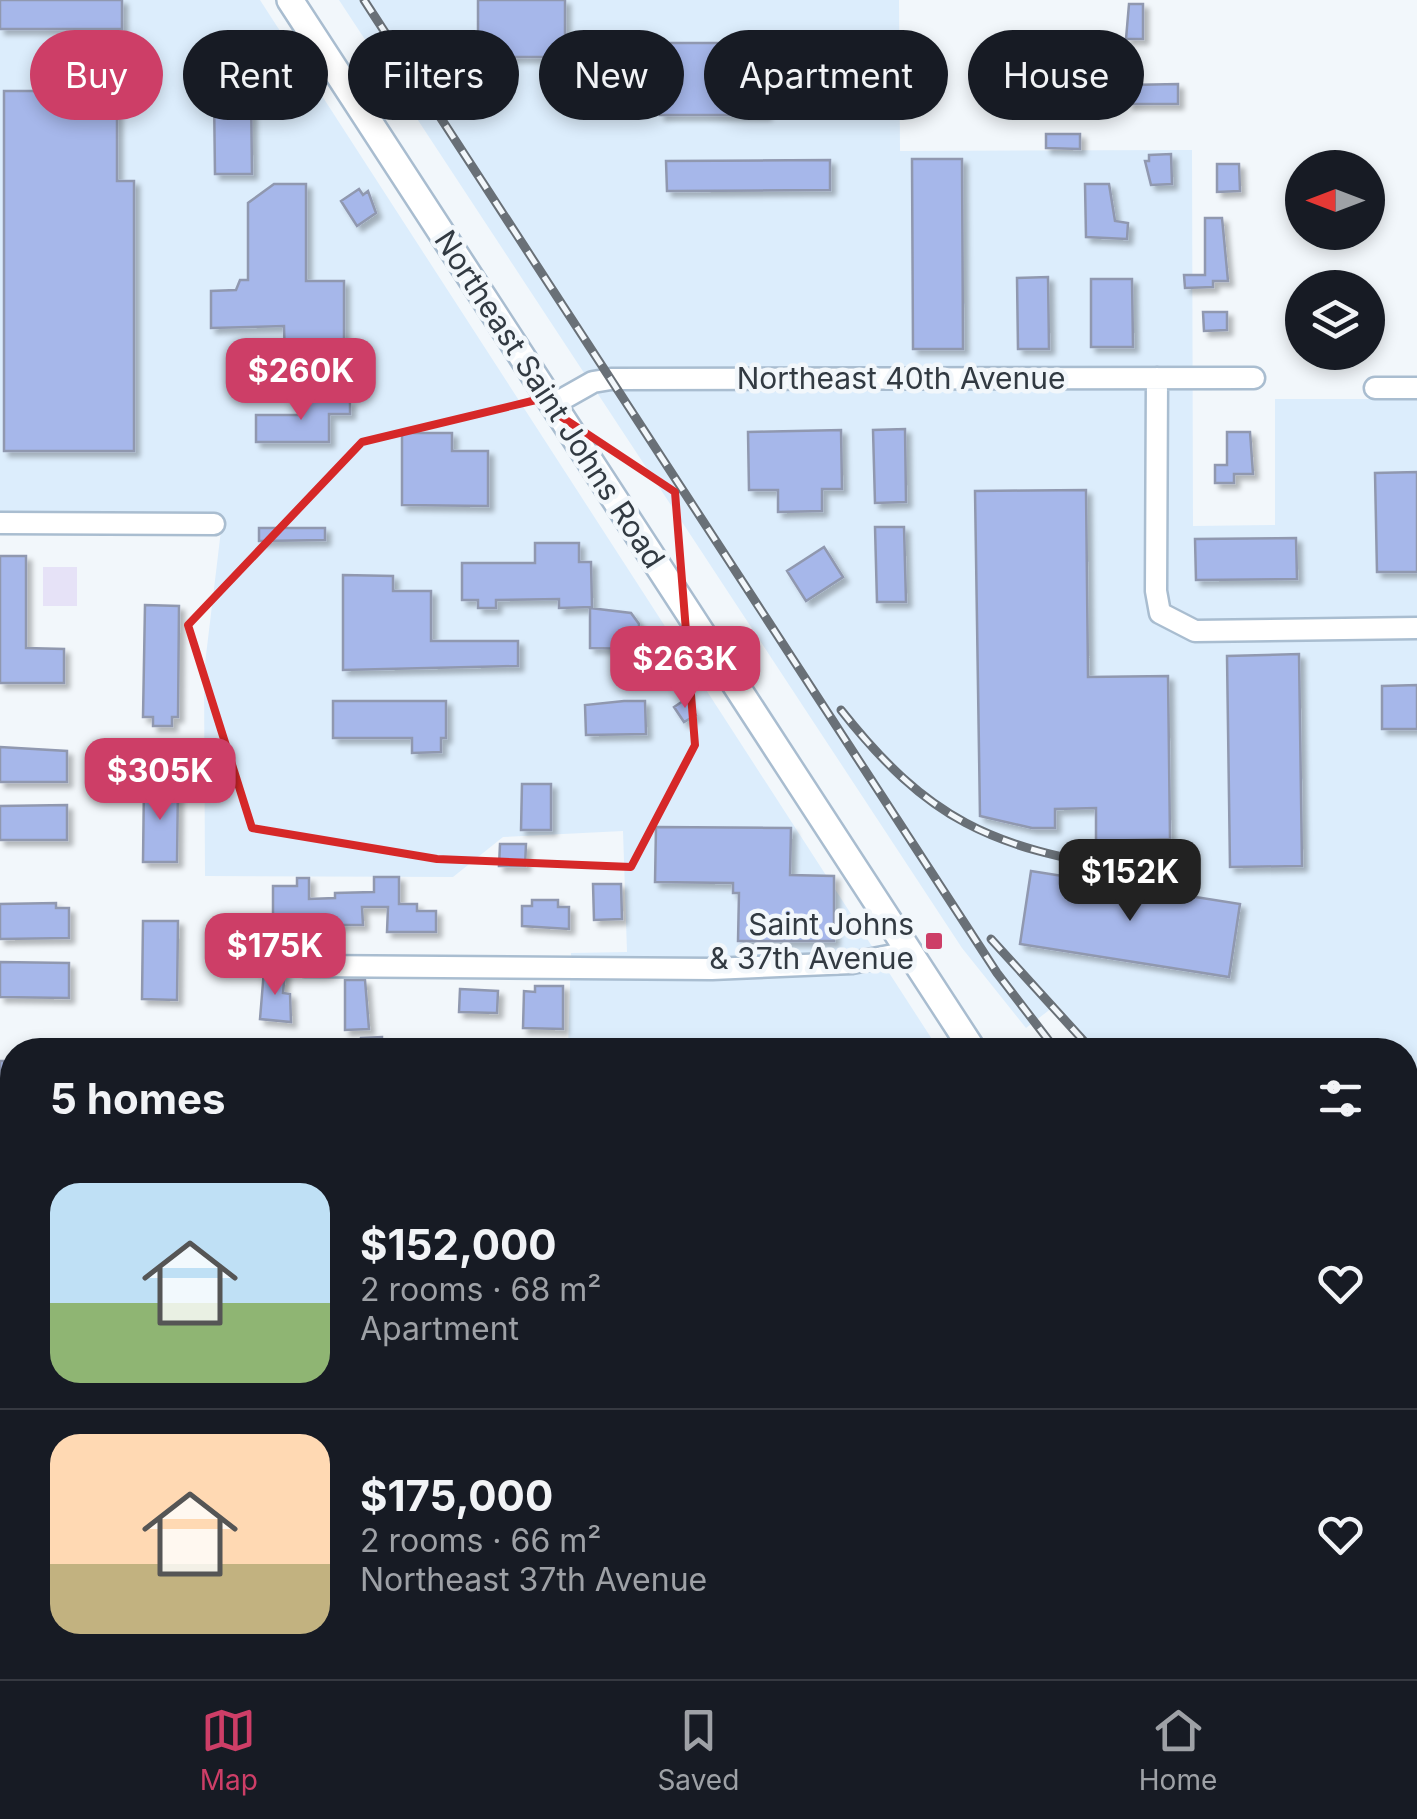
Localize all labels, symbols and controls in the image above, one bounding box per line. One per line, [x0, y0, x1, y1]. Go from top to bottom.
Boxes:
chip: Buy [30, 30, 163, 120]
chip: Rent [183, 30, 328, 120]
chip: Filters [348, 30, 519, 120]
chip: New [539, 30, 684, 120]
chip: Apartment [704, 30, 948, 120]
chip: House [968, 30, 1144, 120]
north arrow [1285, 150, 1385, 250]
map controls [1285, 150, 1385, 370]
street label: Northeast Saint Johns Road [427, 223, 673, 575]
button: layers [1285, 270, 1385, 370]
pin: $260K [231, 338, 371, 423]
text: $260K [248, 351, 354, 390]
street label: Northeast 40th Avenue [737, 360, 1065, 396]
pin: $263K [615, 626, 755, 711]
text: $263K [632, 639, 738, 678]
pin: $305K [90, 738, 230, 823]
text: $305K [107, 751, 213, 790]
pin: $152K [1060, 839, 1200, 924]
text: $152K [1081, 852, 1179, 891]
place label: Saint Johns & 37th Avenue [709, 906, 914, 976]
pin: $175K [205, 913, 345, 998]
text: $175K [227, 926, 323, 965]
marker: Saint Johns & 37th Avenue [923, 930, 945, 952]
icon: filters [1313, 1071, 1368, 1126]
text: 5 homes [50, 1073, 226, 1124]
text: $152,000 [360, 1219, 557, 1270]
icon: home [130, 1223, 250, 1343]
icon: heart [1313, 1256, 1368, 1311]
text: 2 rooms · 68 m² [360, 1270, 601, 1309]
text: Apartment [360, 1309, 519, 1348]
text: $175,000 [360, 1470, 553, 1521]
icon: home [130, 1474, 250, 1594]
icon: heart [1313, 1507, 1368, 1562]
text: 2 rooms · 66 m² [360, 1521, 601, 1560]
text: Northeast 37th Avenue [360, 1560, 707, 1599]
tab: Map [200, 1703, 258, 1797]
tab: Saved [657, 1703, 739, 1797]
tab: Home [1139, 1703, 1217, 1797]

